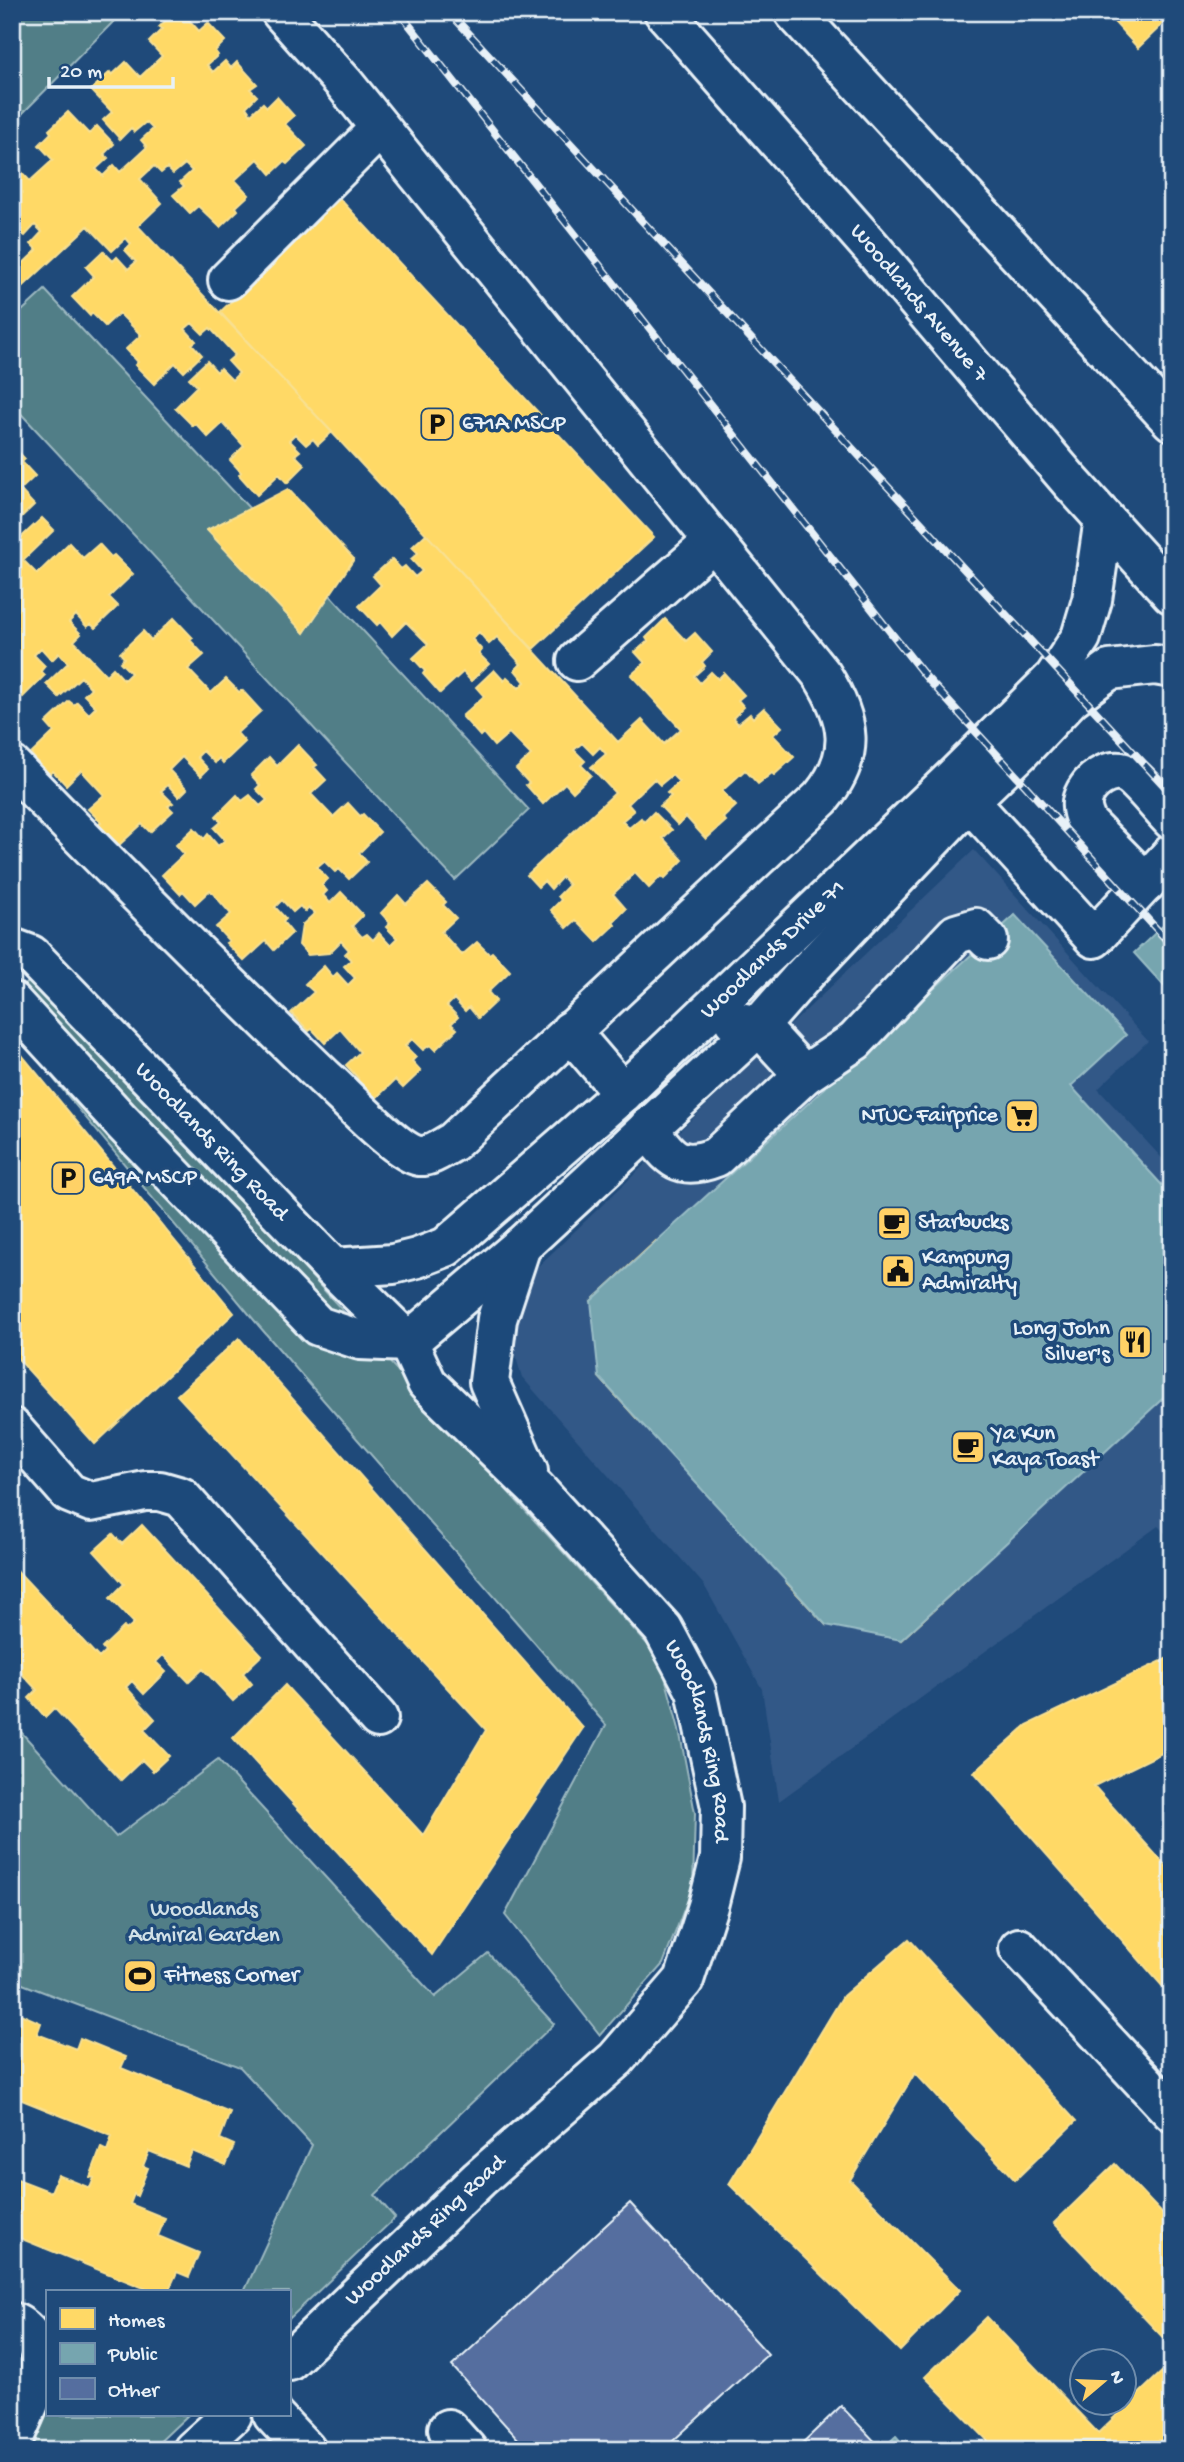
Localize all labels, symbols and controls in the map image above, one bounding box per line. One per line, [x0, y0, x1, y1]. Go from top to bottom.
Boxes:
scale bar [49, 46, 173, 90]
text: 20 m [60, 61, 102, 86]
street label: Woodlands Avenue 7 [844, 219, 994, 389]
parking icon: 671A MSCP [418, 405, 456, 443]
place label: 671A MSCP [462, 411, 566, 438]
street label: Woodlands Drive 71 [695, 874, 851, 1025]
street label: Woodlands Ring Road [129, 1057, 295, 1228]
supermarket icon: NTUC Fairprice [1003, 1097, 1041, 1135]
place label: NTUC Fairprice [861, 1103, 999, 1130]
parking icon: 649A MSCP [49, 1159, 87, 1197]
place label: 649A MSCP [92, 1165, 197, 1192]
cafe icon: Starbucks [875, 1204, 913, 1242]
place label: Starbucks [918, 1210, 1009, 1237]
place label: Kampung Admiralty [922, 1245, 1017, 1298]
public building icon: Kampung Admiralty [879, 1252, 917, 1290]
place label: Long John Silver's [1013, 1316, 1111, 1369]
restaurant icon: Long John Silver's [1116, 1323, 1154, 1361]
place label: Ya Kun Kaya Toast [990, 1421, 1100, 1474]
cafe icon: Ya Kun Kaya Toast [949, 1428, 987, 1466]
street label: Woodlands Ring Road [658, 1635, 735, 1844]
park label: Woodlands Admiral Garden [128, 1897, 280, 1950]
sports icon: Fitness Corner [121, 1957, 159, 1995]
place label: Fitness Corner [163, 1963, 301, 1990]
street label: Woodlands Ring Road [340, 2149, 513, 2312]
legend [46, 2290, 290, 2416]
text: Homes [108, 2310, 166, 2335]
text: Public [107, 2344, 158, 2369]
north arrow [1068, 2346, 1138, 2416]
text: N [1103, 2368, 1129, 2387]
text: Other [108, 2380, 160, 2405]

